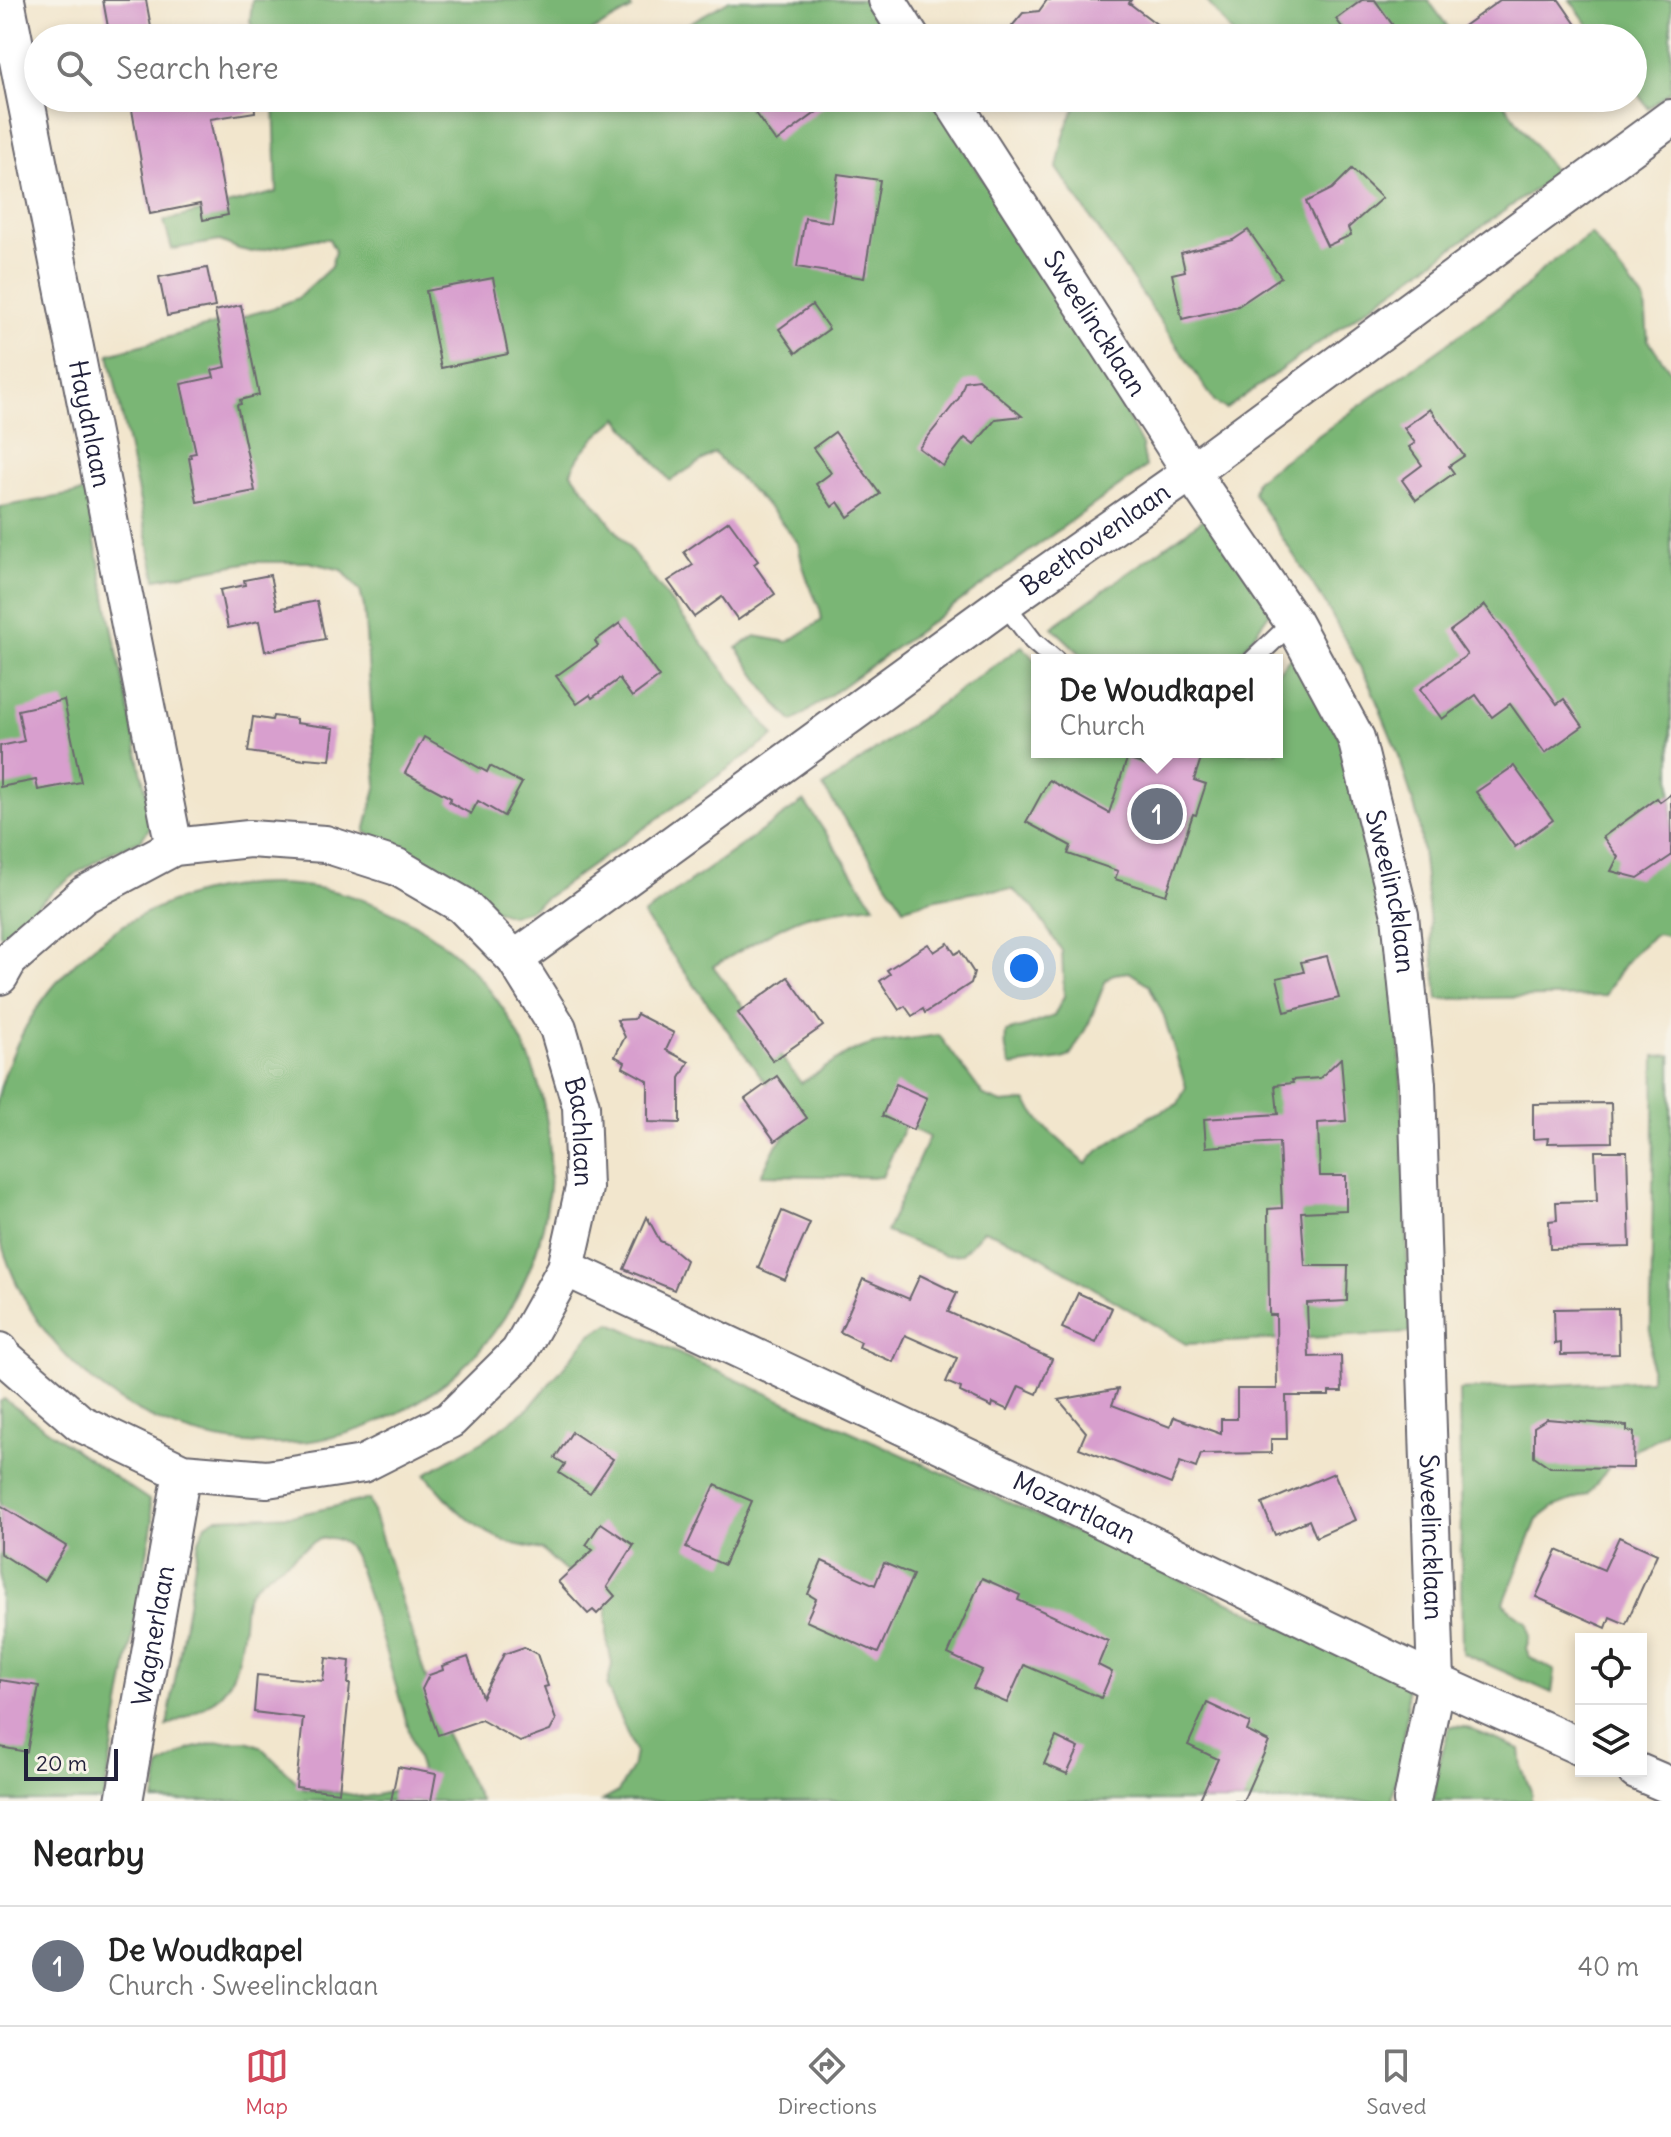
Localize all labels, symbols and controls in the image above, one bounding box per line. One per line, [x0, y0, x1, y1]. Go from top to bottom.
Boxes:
search box [24, 24, 1647, 112]
icon: search [52, 46, 96, 90]
text: Search here [116, 49, 279, 87]
street label: Sweelincklaan [1037, 244, 1155, 402]
street label: Haydnlaan [62, 357, 119, 490]
street label: Beethovenlaan [1013, 475, 1176, 603]
popup [1031, 654, 1283, 758]
text: De Woudkapel [1060, 671, 1254, 709]
text: Church [1060, 709, 1145, 742]
pin: 1 [1131, 784, 1183, 844]
street label: Sweelincklaan [1358, 806, 1423, 975]
your location [1004, 948, 1044, 988]
street label: Bachlaan [557, 1073, 601, 1187]
street label: Sweelincklaan [1413, 1454, 1451, 1621]
street label: Mozartlaan [1008, 1464, 1142, 1550]
street label: Wagnerlaan [124, 1563, 181, 1708]
map controls [1575, 1633, 1647, 1777]
button: locate [1575, 1633, 1647, 1705]
button: layers [1575, 1705, 1647, 1777]
scale bar [24, 1745, 118, 1781]
text: 20 m [36, 1749, 87, 1777]
text: Nearby [32, 1832, 145, 1875]
text: De Woudkapel [108, 1931, 303, 1969]
text: 1 [53, 1950, 63, 1983]
text: 40 m [1578, 1950, 1639, 1983]
text: Church · Sweelincklaan [108, 1969, 378, 2002]
tab: Map [245, 2044, 289, 2120]
tab: Directions [778, 2044, 877, 2120]
tab: Saved [1366, 2044, 1426, 2120]

